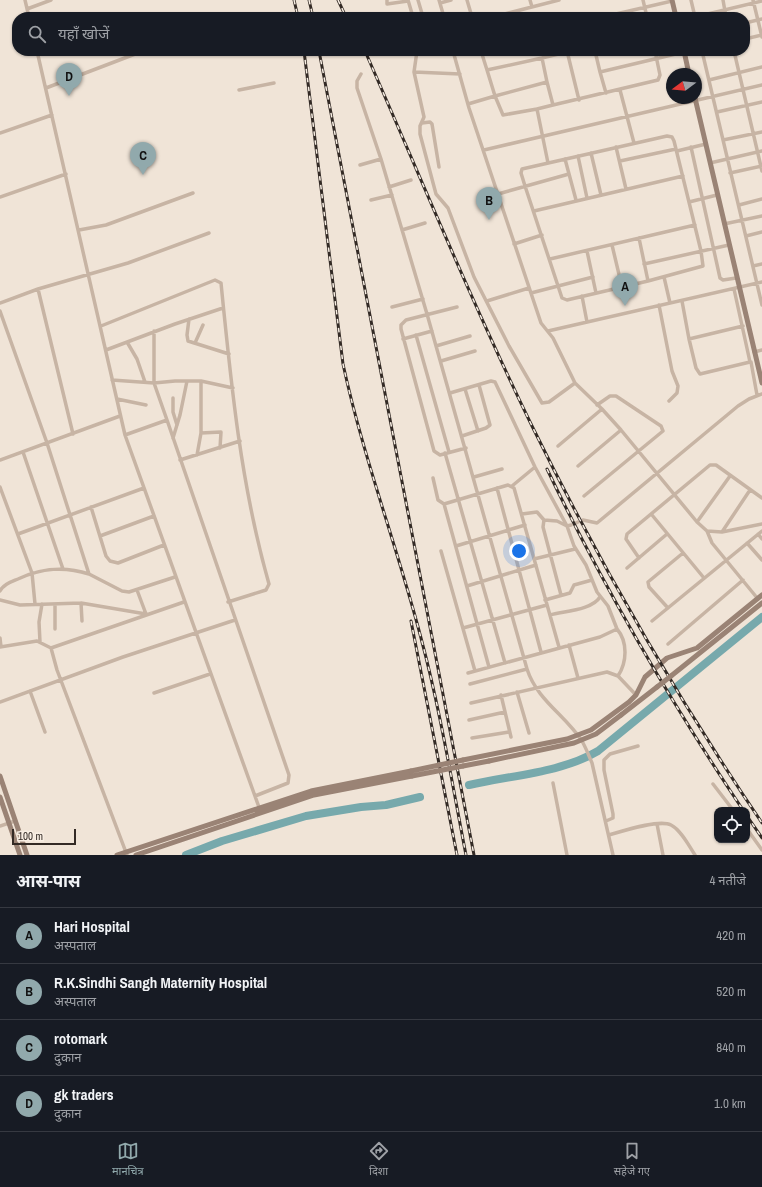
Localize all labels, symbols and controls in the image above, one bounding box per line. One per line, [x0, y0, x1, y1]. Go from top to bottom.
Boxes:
search box [12, 12, 750, 56]
icon: search [26, 23, 48, 45]
text: यहाँ खोजें [58, 23, 109, 44]
pin: D [56, 63, 82, 96]
north arrow [666, 68, 702, 104]
pin: C [130, 142, 156, 175]
pin: B [476, 187, 502, 220]
pin: A [612, 273, 638, 306]
your location [509, 541, 529, 561]
map controls [714, 807, 750, 843]
button: locate [714, 807, 750, 843]
scale bar [12, 827, 76, 846]
text: 100 m [18, 829, 43, 843]
text: आस-पास [16, 869, 81, 892]
text: 4 नतीजे [709, 872, 746, 889]
text: Hari Hospital [54, 916, 130, 937]
text: A [25, 927, 33, 944]
text: 420 m [716, 927, 746, 944]
text: अस्पताल [54, 937, 96, 954]
text: R.K.Sindhi Sangh Maternity Hospital [54, 972, 267, 993]
text: B [25, 983, 33, 1000]
text: 520 m [716, 983, 746, 1000]
text: अस्पताल [54, 993, 96, 1010]
text: rotomark [54, 1028, 107, 1049]
text: C [25, 1039, 33, 1056]
text: 840 m [716, 1039, 746, 1056]
text: दुकान [54, 1049, 81, 1066]
text: gk traders [54, 1084, 113, 1105]
text: D [25, 1095, 33, 1112]
text: 1.0 km [714, 1095, 746, 1112]
text: दुकान [54, 1105, 81, 1122]
tab: मानचित्र [112, 1140, 144, 1179]
tab: दिशा [368, 1140, 390, 1179]
tab: सहेजे गए [614, 1140, 650, 1179]

